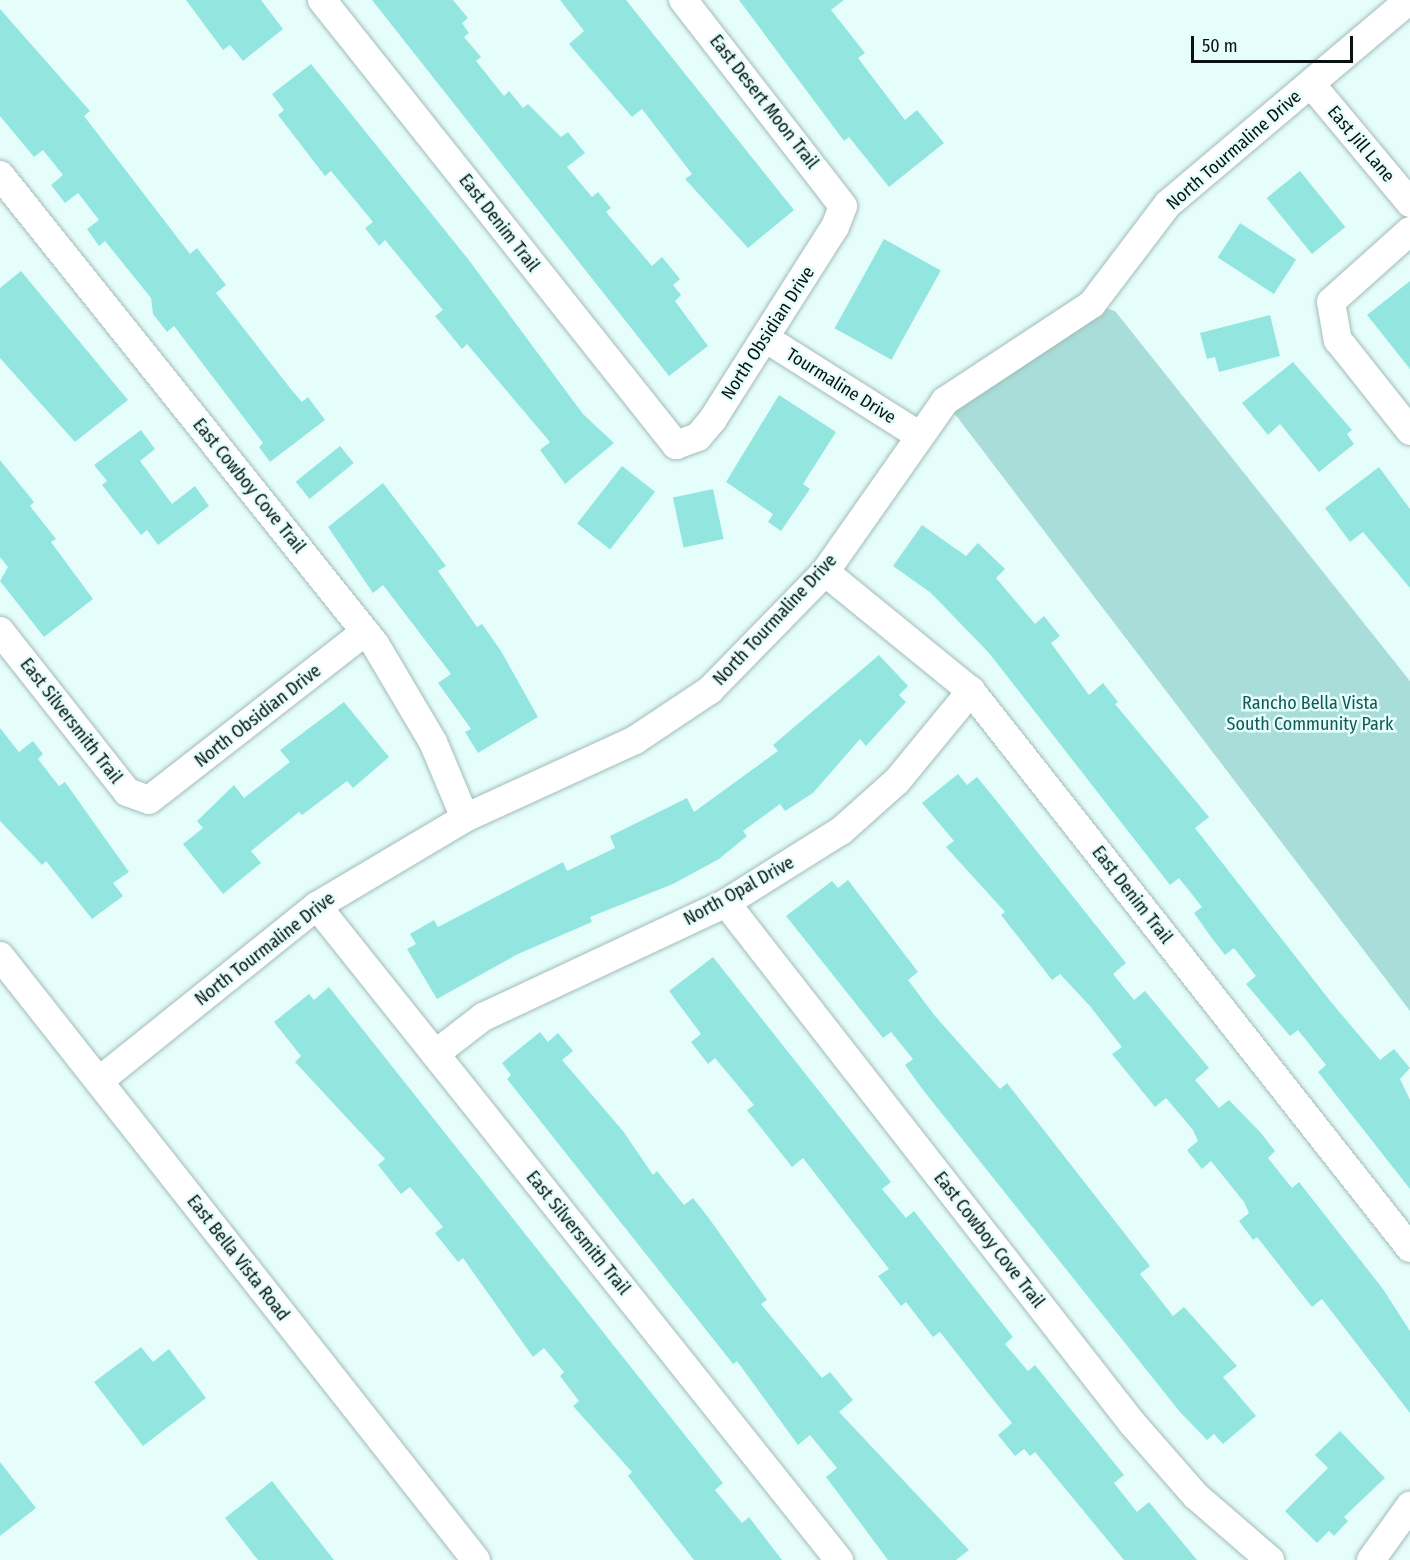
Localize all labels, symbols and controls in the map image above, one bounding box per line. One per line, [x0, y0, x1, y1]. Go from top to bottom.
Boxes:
scale bar [1194, 24, 1356, 62]
street label: East Desert Moon Trail [705, 31, 823, 173]
text: 50 m [1202, 35, 1238, 57]
street label: North Tourmaline Drive [1162, 86, 1306, 214]
street label: East Jill Lane [1323, 101, 1399, 187]
street label: East Denim Trail [454, 170, 544, 276]
street label: North Obsidian Drive [717, 262, 819, 404]
street label: Tourmaline Drive [782, 344, 900, 428]
street label: East Cowboy Cove Trail [188, 414, 310, 558]
street label: North Tourmaline Drive [709, 550, 841, 690]
street label: East Silversmith Trail [15, 654, 127, 788]
street label: North Obsidian Drive [191, 660, 325, 772]
park label: Rancho Bella Vista South Community Park [1227, 693, 1393, 736]
street label: East Denim Trail [1087, 842, 1177, 948]
street label: North Opal Drive [680, 852, 798, 930]
street label: North Tourmaline Drive [191, 888, 339, 1010]
street label: East Silversmith Trail [521, 1167, 635, 1299]
street label: East Cowboy Cove Trail [929, 1168, 1049, 1312]
street label: East Bella Vista Road [182, 1191, 294, 1325]

